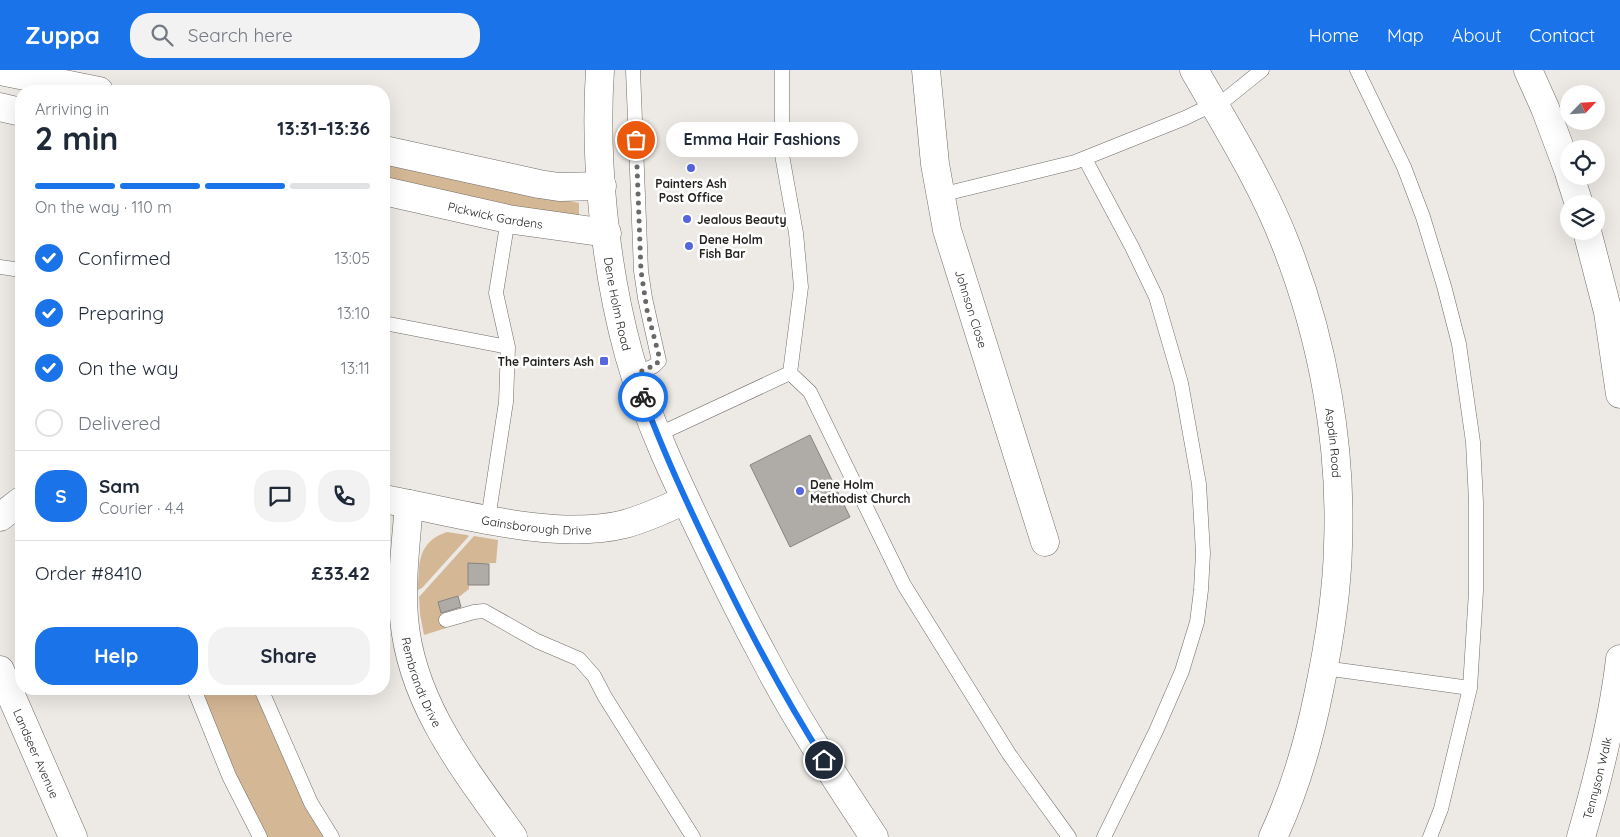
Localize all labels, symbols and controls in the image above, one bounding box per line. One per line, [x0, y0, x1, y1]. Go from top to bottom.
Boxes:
search box [130, 13, 480, 58]
text: Zuppa [25, 20, 100, 50]
icon: search [148, 21, 176, 49]
text: Search here [188, 23, 293, 47]
text: Home [1309, 24, 1359, 47]
text: Map [1387, 24, 1424, 47]
text: About [1452, 24, 1502, 47]
text: Contact [1530, 24, 1595, 47]
north arrow [1560, 85, 1605, 130]
map controls [1560, 85, 1605, 240]
text: Arriving in [35, 99, 109, 119]
text: 13:31–13:36 [277, 116, 370, 140]
text: 2 min [35, 118, 118, 158]
pin [615, 119, 657, 161]
callout: Emma Hair Fashions [666, 122, 858, 158]
icon: bag [622, 126, 650, 154]
text: Emma Hair Fashions [684, 129, 840, 149]
button: locate [1560, 140, 1605, 185]
marker: Painters Ash Post Office [685, 162, 697, 174]
place label: Painters Ash Post Office [655, 176, 727, 205]
button: layers [1560, 195, 1605, 240]
text: On the way · 110 m [35, 197, 172, 217]
street label: Pickwick Gardens [446, 198, 544, 231]
place label: Jealous Beauty [697, 212, 786, 227]
marker: Jealous Beauty [681, 213, 693, 225]
place label: Dene Holm Fish Bar [699, 232, 763, 261]
marker: Dene Holm Fish Bar [683, 240, 695, 252]
icon: check [35, 244, 63, 272]
text: Confirmed [78, 246, 171, 270]
text: 13:05 [334, 248, 370, 268]
street label: Dene Holm Road [601, 256, 635, 352]
street label: Johnson Close [952, 268, 991, 350]
icon: check [35, 299, 63, 327]
text: Preparing [78, 301, 164, 325]
text: 13:10 [337, 303, 370, 323]
icon: check [35, 354, 63, 382]
place label: The Painters Ash [498, 354, 594, 369]
marker: The Painters Ash [598, 355, 610, 367]
text: On the way [78, 356, 179, 380]
text: 13:11 [341, 358, 370, 378]
courier [618, 372, 668, 422]
icon: bike [629, 383, 657, 411]
street label: Aspdin Road [1322, 407, 1345, 478]
text: Delivered [78, 411, 161, 435]
button: chat [254, 470, 306, 522]
button: phone [318, 470, 370, 522]
text: Sam [99, 474, 140, 498]
place label: Dene Holm Methodist Church [810, 477, 911, 506]
text: S [55, 484, 67, 508]
marker: Dene Holm Methodist Church [794, 485, 806, 497]
text: Courier · 4.4 [99, 498, 184, 518]
street label: Gainsborough Drive [480, 512, 592, 537]
text: Order #8410 [35, 561, 142, 585]
text: £33.42 [312, 561, 370, 585]
button: Help [35, 627, 198, 685]
button: Share [208, 627, 370, 685]
street label: Rembrandt Drive [399, 636, 445, 730]
street label: Landseer Avenue [10, 706, 63, 801]
street label: Tennyson Walk [1579, 736, 1614, 821]
pin [803, 739, 845, 781]
icon: home [810, 746, 838, 774]

